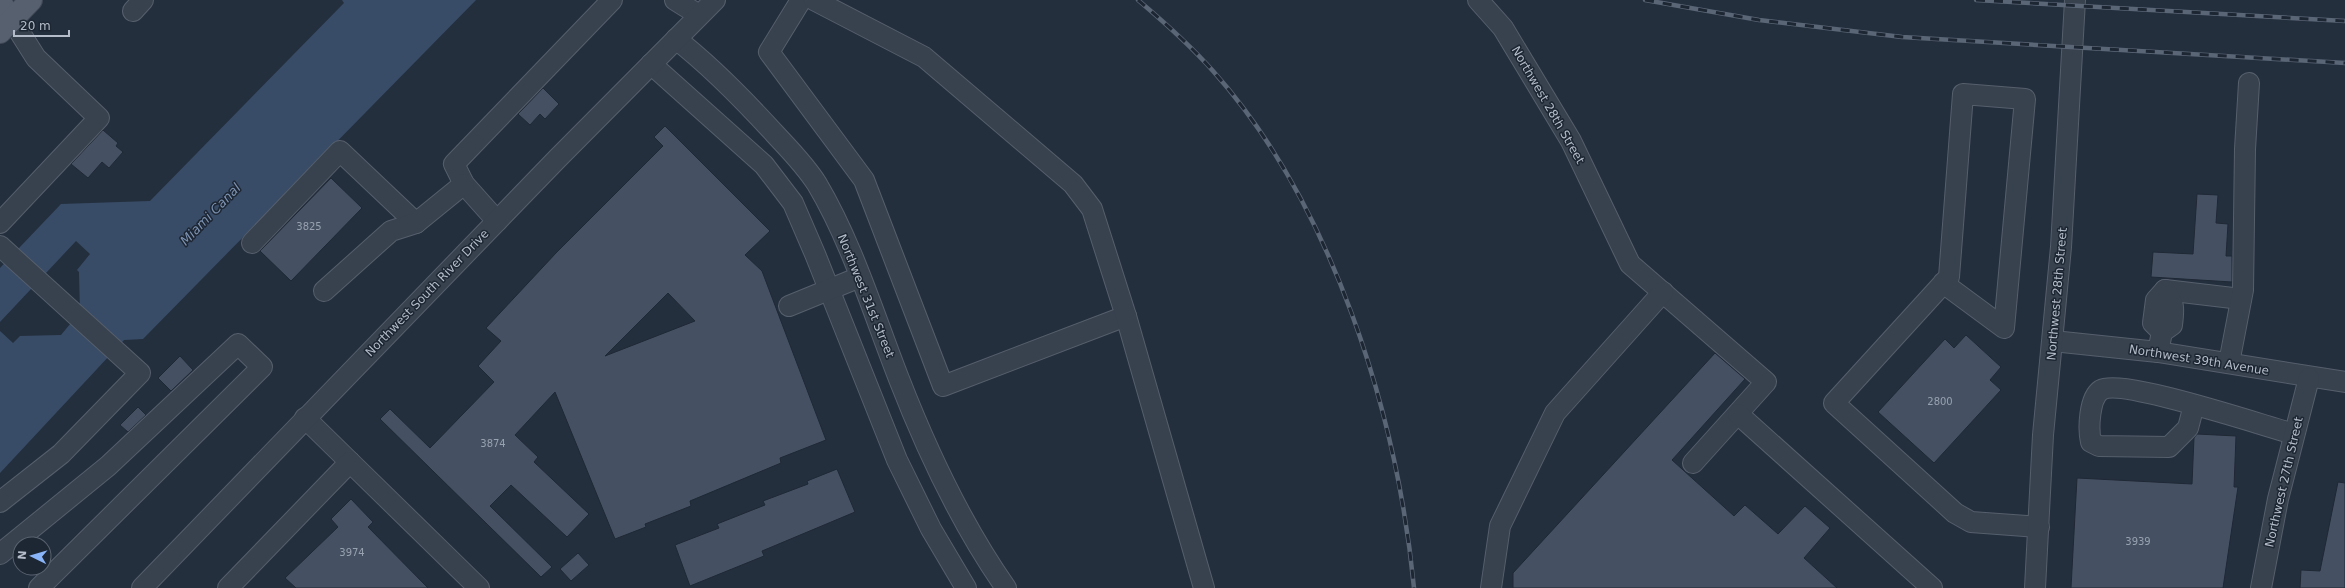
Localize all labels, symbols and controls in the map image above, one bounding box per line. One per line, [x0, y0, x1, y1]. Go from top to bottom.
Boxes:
scale bar [14, 12, 69, 38]
text: 20 m [20, 19, 51, 33]
street label: Northwest 28th Street [1509, 44, 1588, 167]
water label: Miami Canal [177, 180, 244, 248]
house number: 3825 [296, 221, 322, 232]
street label: Northwest South River Drive [363, 227, 491, 359]
street label: Northwest 28th Street [2044, 227, 2070, 361]
street label: Northwest 31st Street [835, 232, 897, 360]
street label: Northwest 39th Avenue [2128, 342, 2270, 378]
house number: 2800 [1927, 396, 1953, 407]
street label: Northwest 27th Street [2262, 415, 2306, 549]
house number: 3874 [480, 438, 506, 449]
north arrow [12, 536, 52, 576]
house number: 3939 [2125, 536, 2151, 547]
house number: 3974 [339, 547, 365, 558]
text: N [16, 550, 29, 560]

